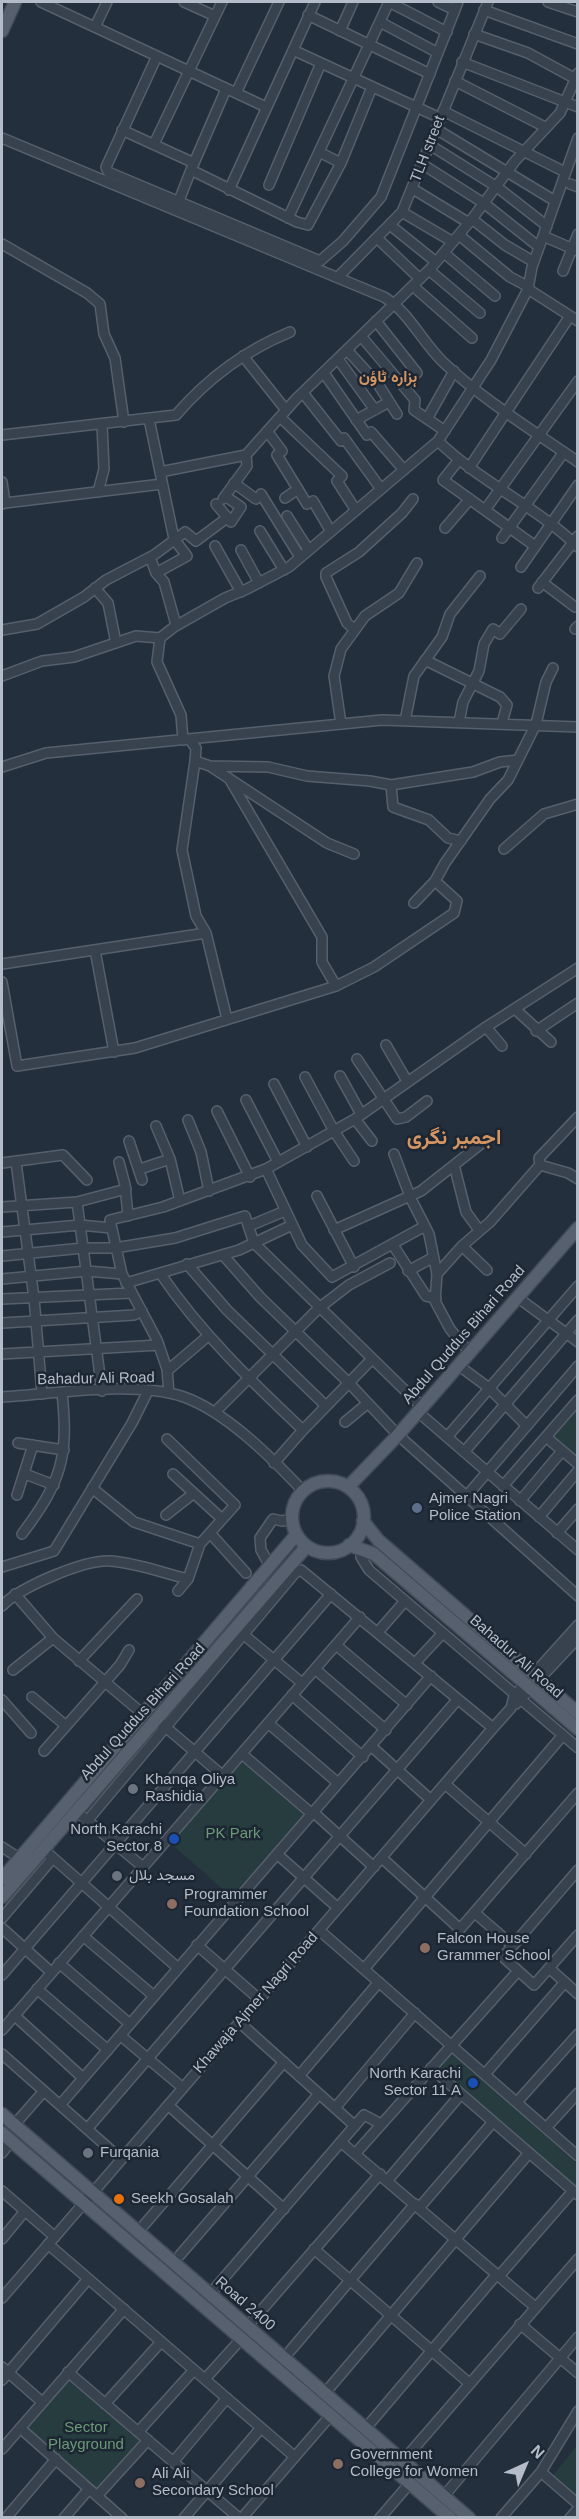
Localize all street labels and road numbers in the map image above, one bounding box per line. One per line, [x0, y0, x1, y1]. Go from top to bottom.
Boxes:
street label: TLH street [407, 113, 449, 185]
street label: Abdul Quddus Bihari Road [399, 1262, 529, 1408]
street label: Bahadur Ali Road [37, 1369, 155, 1389]
street label: Bahadur Ali Road [466, 1612, 566, 1702]
street label: Abdul Quddus Bihari Road [77, 1640, 209, 1784]
street label: Khawaja Ajmer Nagri Road [190, 1929, 322, 2077]
street label: Road 2400 [211, 2273, 279, 2335]

